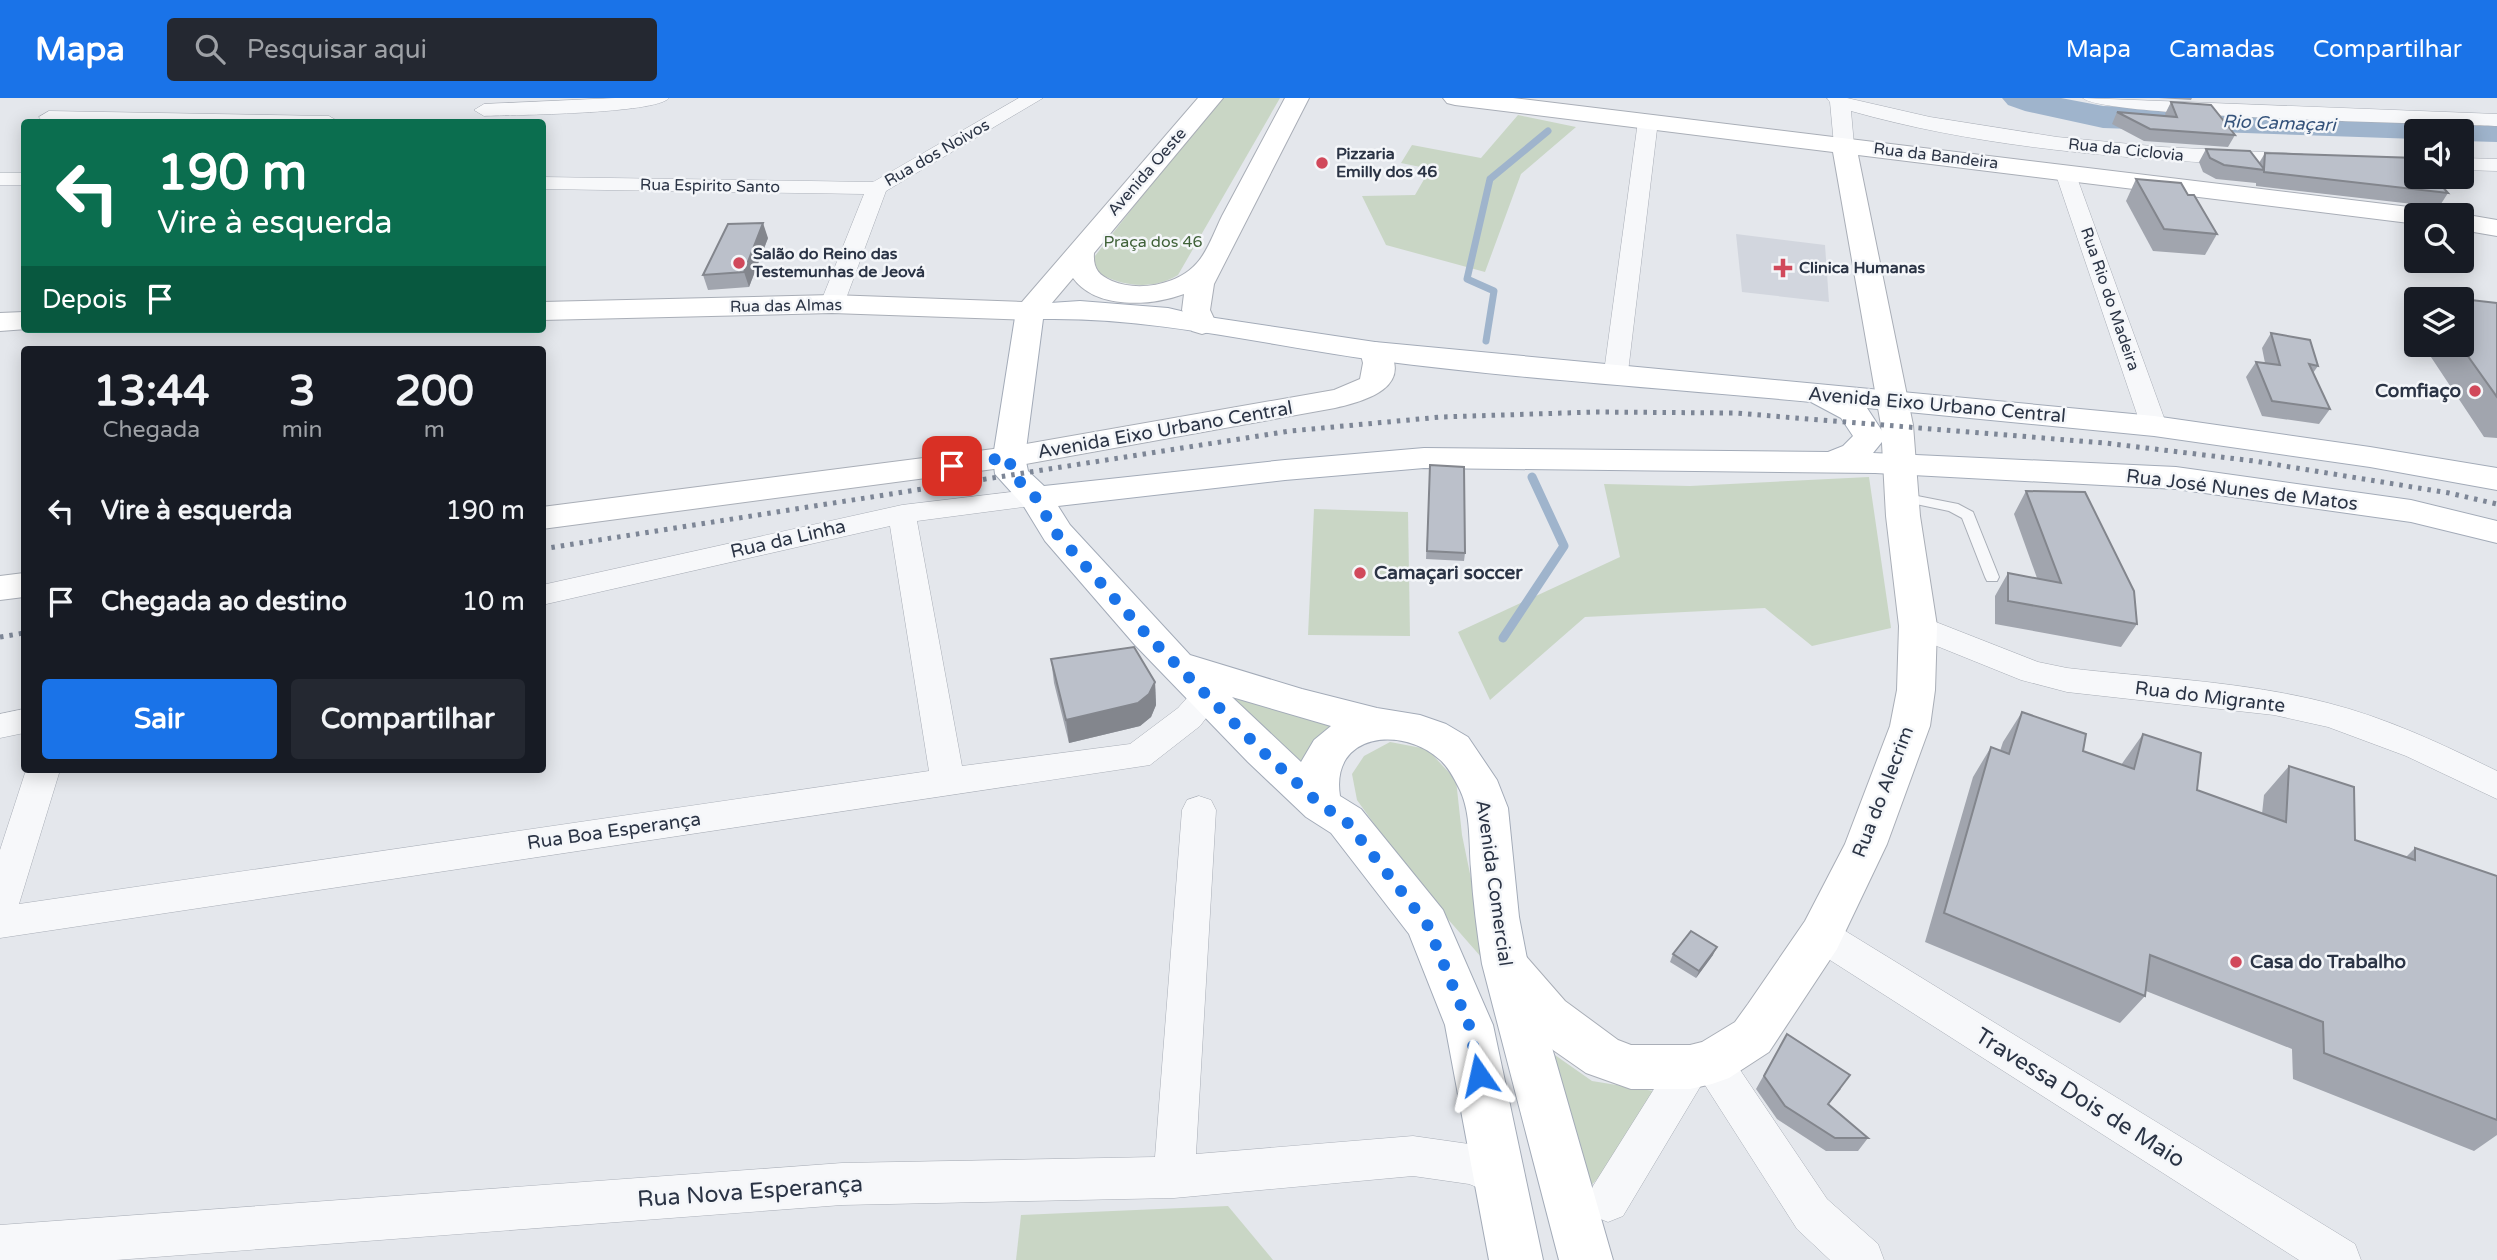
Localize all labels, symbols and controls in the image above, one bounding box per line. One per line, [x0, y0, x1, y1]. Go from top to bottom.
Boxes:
search box [167, 18, 657, 81]
text: Mapa [35, 30, 125, 69]
icon: search [191, 30, 229, 68]
text: Pesquisar aqui [247, 34, 427, 65]
text: Mapa [2066, 35, 2131, 64]
text: Camadas [2169, 35, 2275, 64]
text: Compartilhar [2313, 35, 2462, 64]
water label: Rio Camaçari [2222, 110, 2338, 136]
street label: Rua dos Noivos [881, 115, 993, 191]
map controls [2404, 119, 2474, 357]
button: sound [2404, 119, 2474, 189]
street label: Avenida Oeste [1103, 124, 1191, 220]
street label: Rua da Ciclovia [2067, 134, 2185, 166]
street label: Rua da Bandeira [1872, 138, 2000, 174]
text: 190 m [157, 144, 307, 203]
place label: Pizzaria Emilly dos 46 [1336, 144, 1437, 182]
icon: left [42, 147, 133, 238]
marker: Pizzaria Emilly dos 46 [1314, 155, 1330, 171]
street label: Rua Espirito Santo [640, 175, 780, 197]
button: search [2404, 203, 2474, 273]
text: Vire à esquerda [157, 204, 393, 242]
street label: Rua Rio do Madeira [2076, 225, 2144, 373]
park label: Praça dos 46 [1103, 232, 1203, 252]
place label: Salão do Reino das Testemunhas de Jeová [752, 244, 925, 282]
marker: Salão do Reino das Testemunhas de Jeová [731, 255, 747, 271]
marker: Clinica Humanas [1773, 258, 1793, 278]
place label: Clinica Humanas [1799, 258, 1926, 278]
icon: arrive [141, 280, 179, 318]
text: Depois [42, 284, 127, 315]
button: layers [2404, 287, 2474, 357]
street label: Rua das Almas [730, 295, 842, 317]
text: 13:44 [93, 366, 210, 417]
text: 3 [289, 366, 315, 417]
text: 200 [395, 366, 474, 417]
place label: Comfiaço [2375, 380, 2461, 403]
street label: Avenida Eixo Urbano Central [1807, 383, 2067, 427]
marker: Comfiaço [2467, 383, 2483, 399]
street label: Avenida Eixo Urbano Central [1036, 397, 1294, 463]
text: Chegada [102, 416, 200, 444]
text: min [282, 416, 323, 444]
text: m [424, 416, 445, 444]
pin [922, 436, 982, 496]
icon: arrive [933, 447, 971, 485]
street label: Rua José Nunes de Matos [2125, 465, 2359, 515]
icon: left [42, 492, 80, 530]
text: Vire à esquerda [101, 495, 292, 526]
text: 190 m [445, 495, 525, 526]
street label: Rua da Linha [728, 515, 848, 563]
place label: Camaçari soccer [1374, 562, 1523, 585]
marker: Camaçari soccer [1352, 565, 1368, 581]
icon: arrive [42, 583, 80, 621]
text: Chegada ao destino [101, 586, 347, 617]
text: 10 m [462, 586, 525, 617]
street label: Rua do Migrante [2134, 677, 2286, 717]
button: Sair [42, 679, 277, 759]
button: Compartilhar [291, 679, 525, 759]
street label: Rua do Alecrim [1848, 723, 1918, 861]
street label: Avenida Comercial [1471, 798, 1517, 968]
street label: Rua Boa Esperança [526, 808, 702, 854]
place label: Casa do Trabalho [2250, 951, 2406, 973]
marker: Casa do Trabalho [2228, 954, 2244, 970]
street label: Travessa Dois de Maio [1970, 1022, 2190, 1174]
position arrow [1442, 1038, 1516, 1112]
street label: Rua Nova Esperança [636, 1170, 864, 1214]

